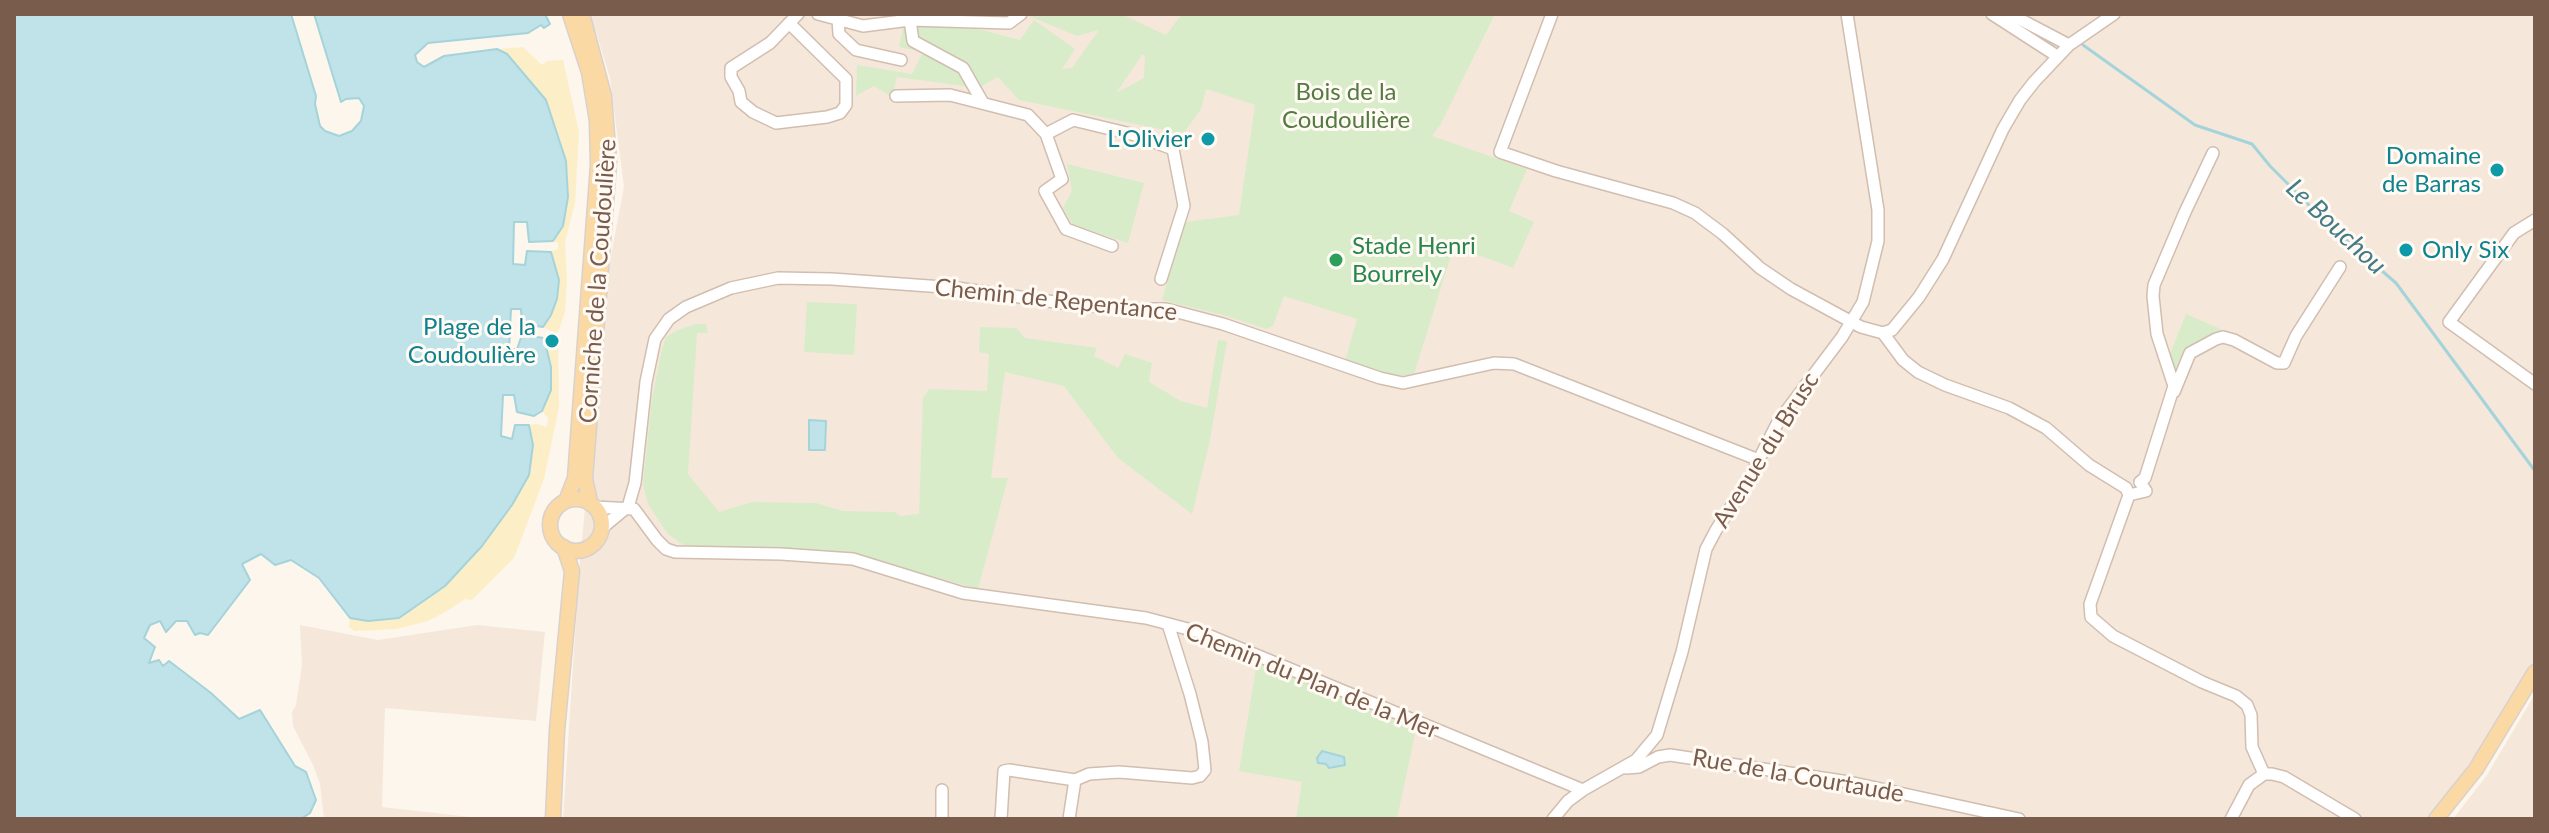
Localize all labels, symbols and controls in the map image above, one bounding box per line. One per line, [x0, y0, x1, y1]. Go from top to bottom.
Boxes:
park label: Bois de la Coudoulière [1282, 78, 1410, 134]
place label: L'Olivier [1107, 125, 1192, 153]
marker: L'Olivier [1199, 130, 1217, 148]
street label: Corniche de la Coudoulière [574, 138, 622, 424]
place label: Domaine de Barras [2382, 142, 2481, 198]
marker: Domaine de Barras [2488, 161, 2506, 179]
water label: Le Bouchou [2279, 173, 2393, 281]
place label: Stade Henri Bourrely [1352, 232, 1476, 288]
place label: Only Six [2422, 236, 2509, 264]
marker: Only Six [2397, 241, 2415, 259]
marker: Stade Henri Bourrely [1327, 251, 1345, 269]
street label: Chemin de Repentance [933, 273, 1179, 327]
place label: Plage de la Coudoulière [408, 313, 536, 369]
marker: Plage de la Coudoulière [543, 332, 561, 350]
street label: Avenue du Brusc [1707, 367, 1825, 533]
street label: Chemin du Plan de la Mer [1181, 617, 1443, 745]
street label: Rue de la Courtaude [1690, 743, 1906, 809]

